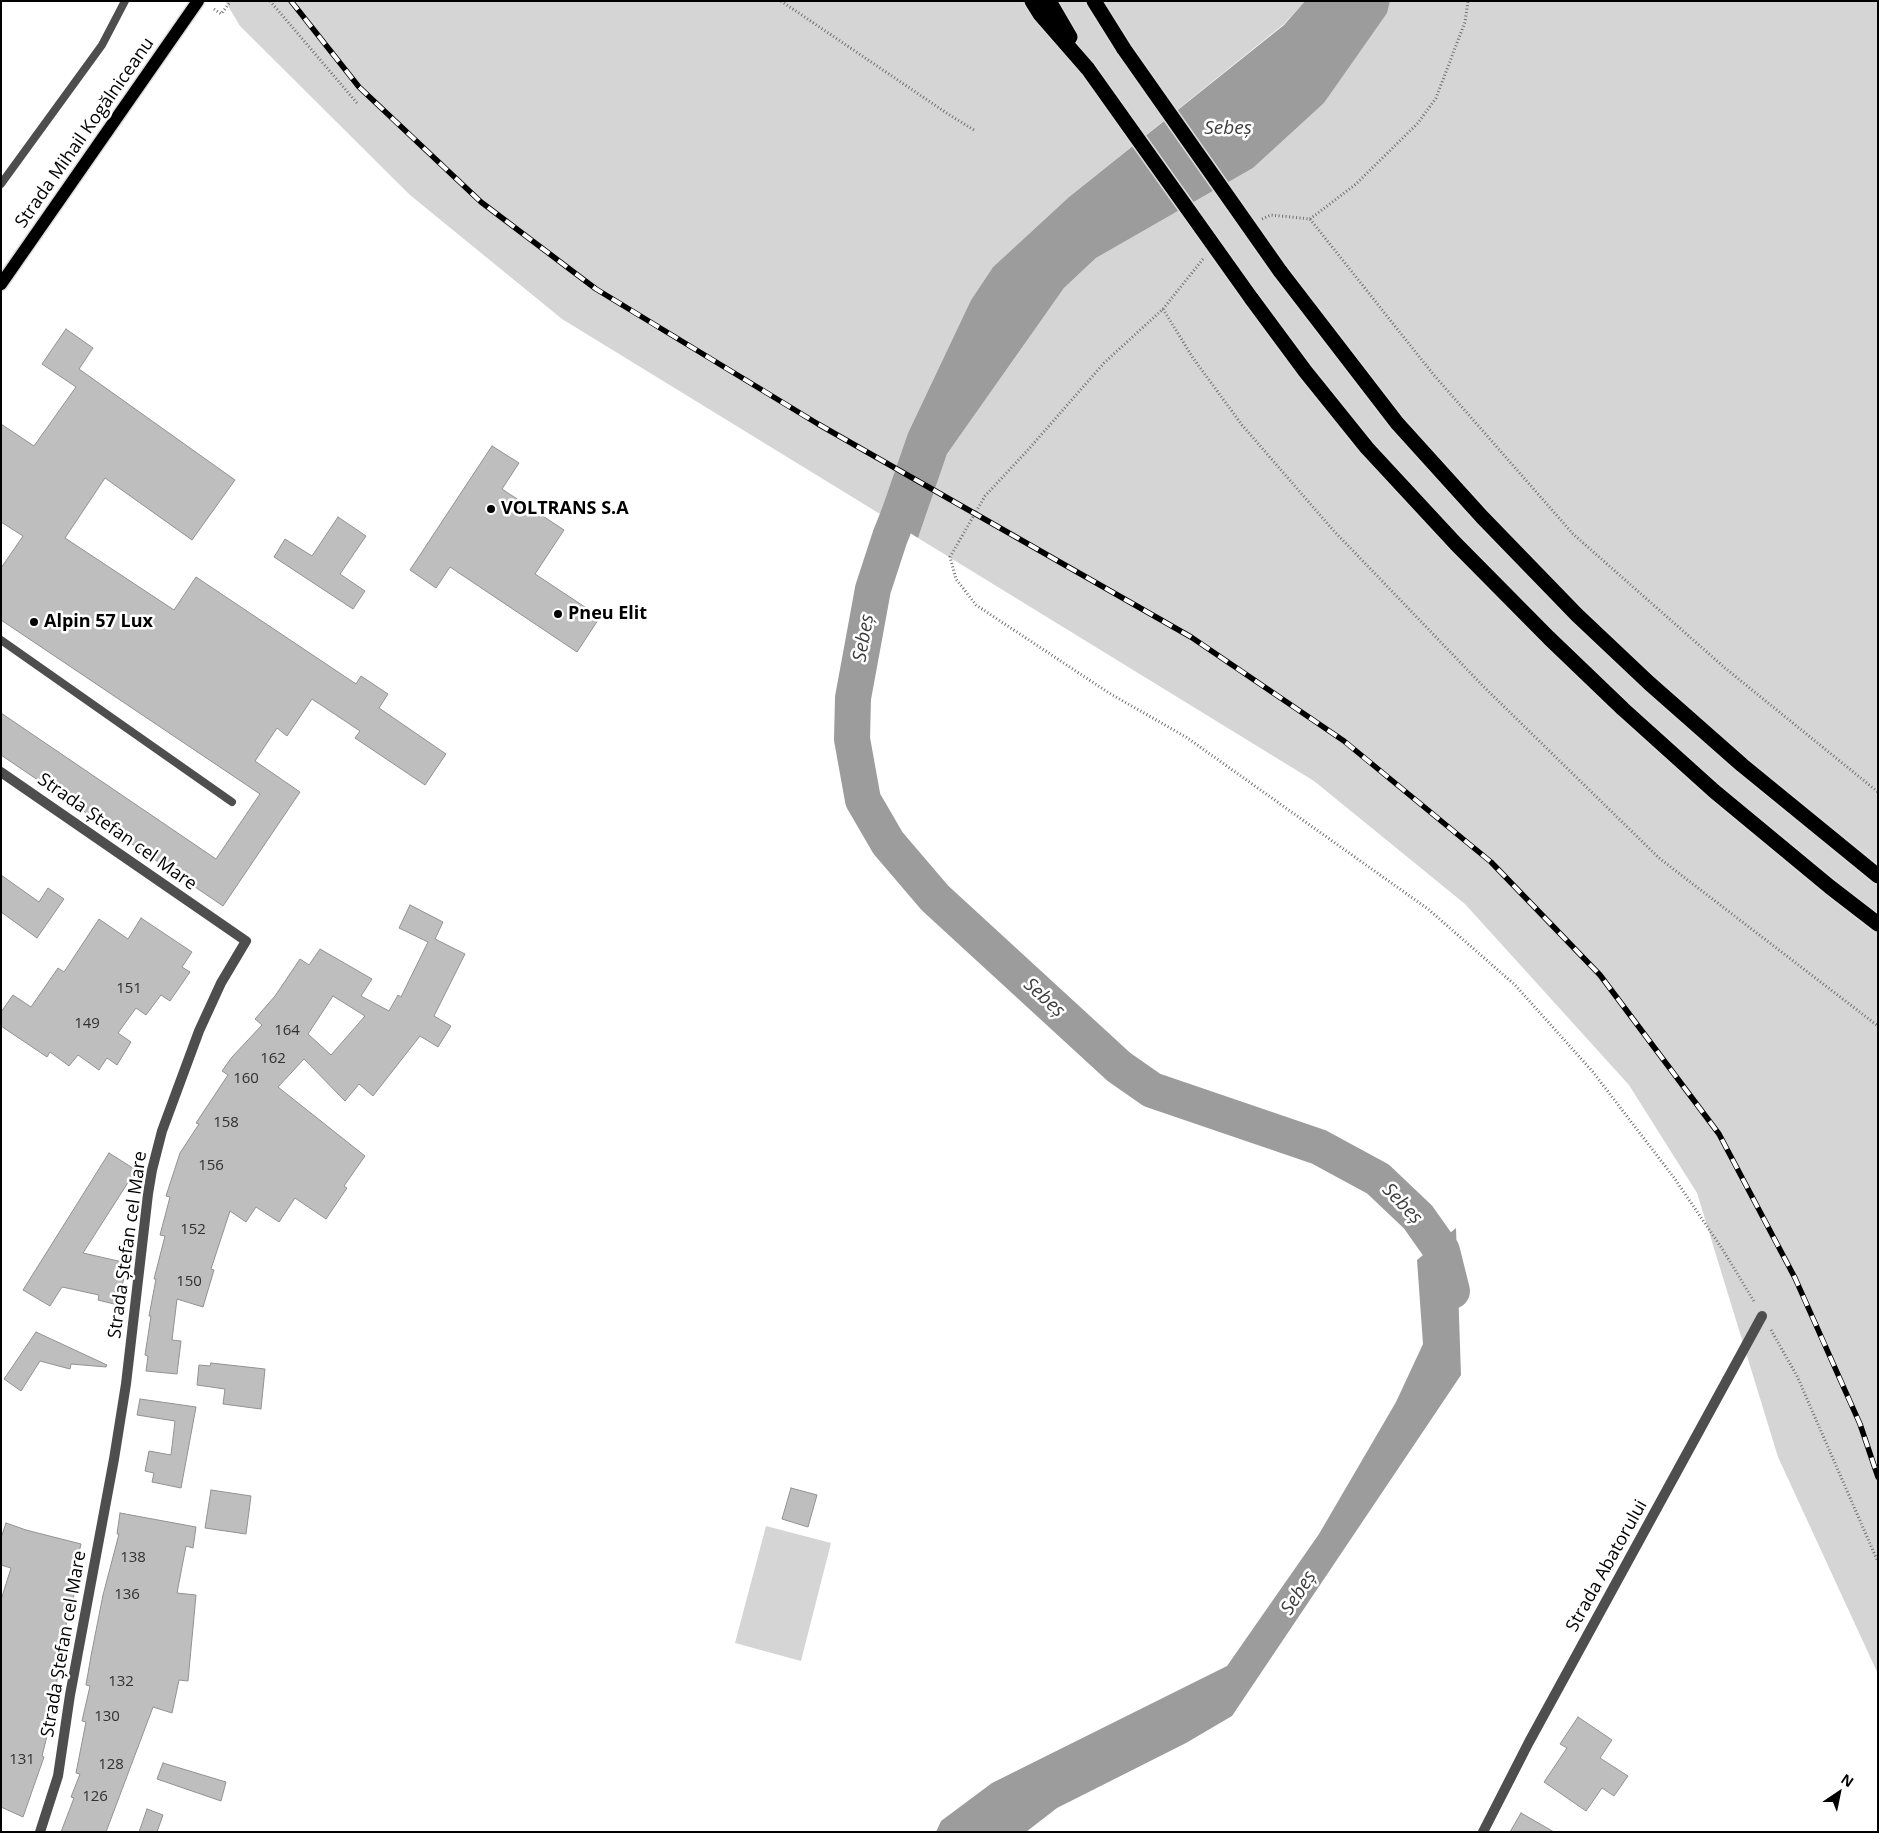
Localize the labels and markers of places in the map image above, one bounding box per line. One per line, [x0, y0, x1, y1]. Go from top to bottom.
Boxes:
place label: VOLTRANS S.A [501, 498, 629, 520]
marker: VOLTRANS S.A [485, 503, 497, 515]
place label: Pneu Elit [568, 603, 647, 625]
marker: Pneu Elit [552, 608, 564, 620]
place label: Alpin 57 Lux [44, 611, 153, 633]
marker: Alpin 57 Lux [28, 616, 40, 628]

